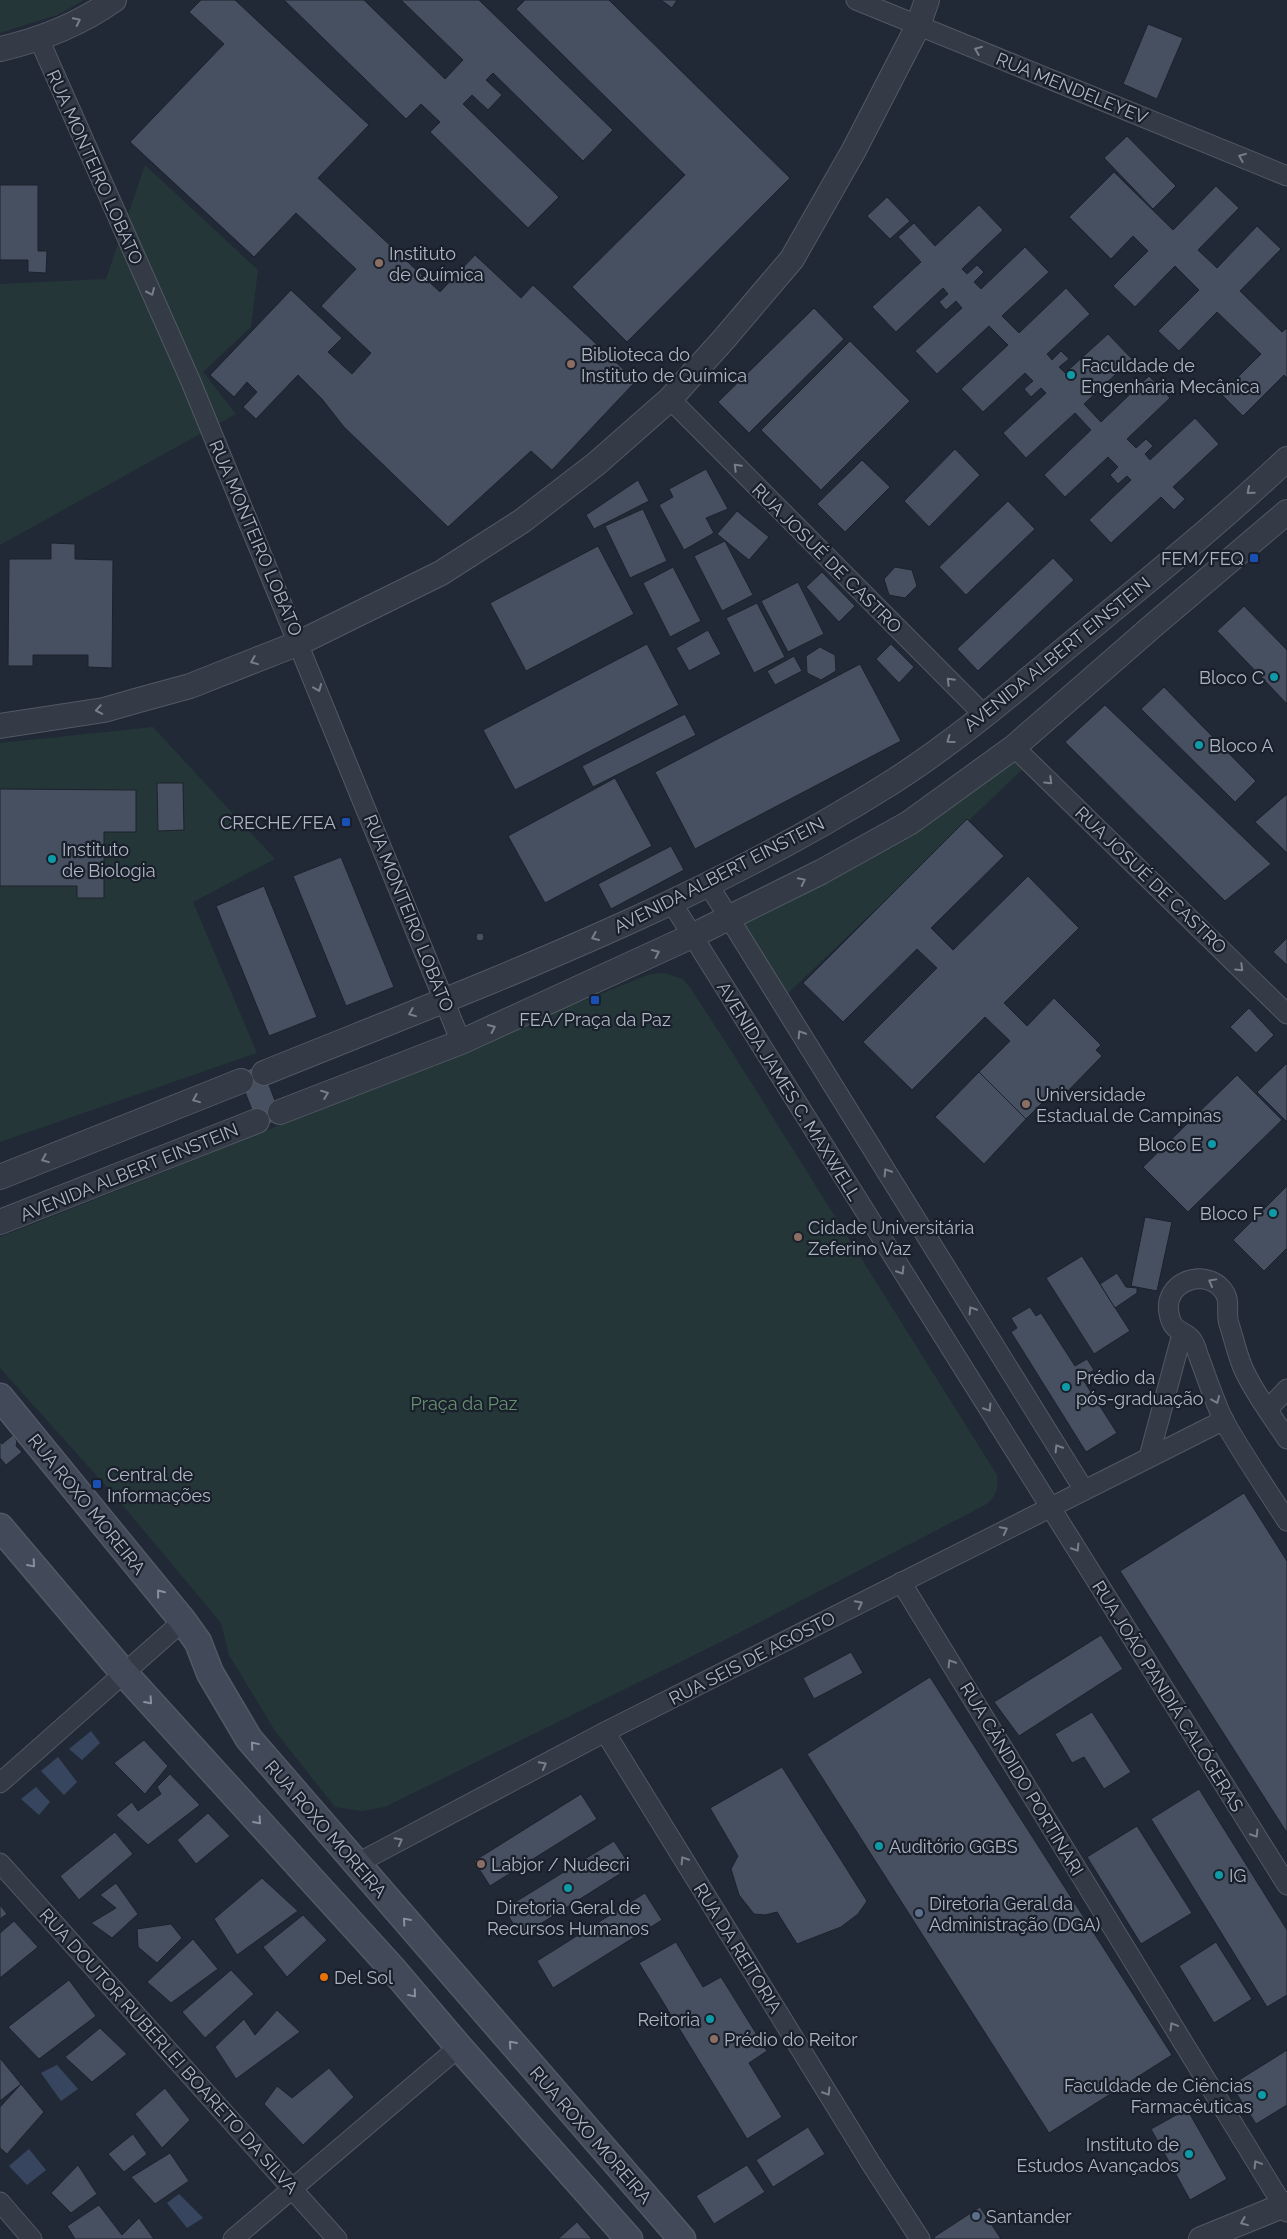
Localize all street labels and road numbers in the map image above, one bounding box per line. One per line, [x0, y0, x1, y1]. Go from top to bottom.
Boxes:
street label: RUA MENDELEYEV [993, 48, 1151, 128]
street label: RUA MONTEIRO LOBATO [43, 66, 147, 268]
street label: RUA MONTEIRO LOBATO [205, 437, 307, 639]
street label: RUA JOSUÉ DE CASTRO [748, 478, 907, 637]
street label: AVENIDA ALBERT EINSTEIN [960, 572, 1154, 736]
street label: RUA JOSUÉ DE CASTRO [1071, 801, 1232, 958]
street label: RUA MONTEIRO LOBATO [360, 811, 458, 1015]
street label: AVENIDA ALBERT EINSTEIN [610, 813, 828, 937]
street label: AVENIDA JAMES C. MAXWELL [713, 978, 865, 1205]
street label: AVENIDA ALBERT EINSTEIN [17, 1119, 241, 1225]
street label: RUA ROXO MOREIRA [24, 1429, 150, 1579]
street label: RUA JOÃO PANDIÁ CALÓGERAS [1088, 1576, 1249, 1815]
street label: RUA SEIS DE AGOSTO [665, 1607, 839, 1709]
street label: RUA CÂNDIDO PORTINARI [956, 1678, 1089, 1879]
street label: RUA ROXO MOREIRA [261, 1756, 391, 1902]
street label: RUA DA REITORIA [690, 1879, 786, 2017]
street label: RUA DOUTOR RUBERLEI BOARETO DA SILVA [35, 1904, 303, 2198]
street label: RUA ROXO MOREIRA [526, 2062, 656, 2208]

